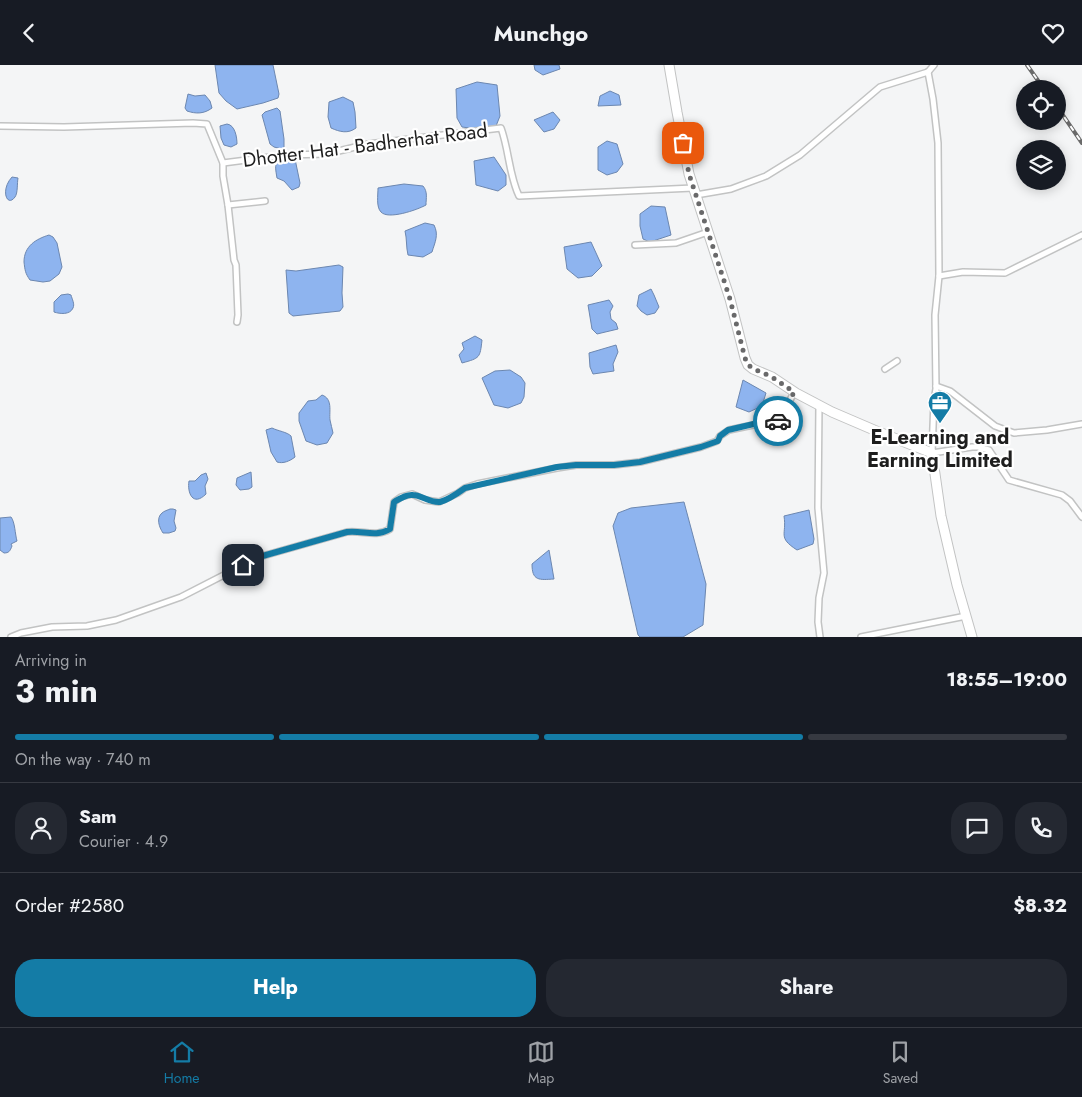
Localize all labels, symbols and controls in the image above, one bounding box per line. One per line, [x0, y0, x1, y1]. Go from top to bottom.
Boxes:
text: Munchgo [494, 17, 588, 49]
icon: back [15, 19, 43, 47]
icon: heart [1039, 19, 1067, 47]
map controls [1016, 80, 1066, 190]
button: locate [1016, 80, 1066, 130]
street label: Dhotter Hat - Badherhat Road [241, 116, 489, 175]
pin [662, 122, 704, 164]
icon: bag [669, 129, 697, 157]
button: layers [1016, 140, 1066, 190]
office icon: E-Learning and Earning Limited [927, 390, 953, 424]
courier [753, 396, 803, 446]
icon: car [764, 407, 792, 435]
place label: E-Learning and Earning Limited [867, 423, 1013, 475]
pin [222, 544, 264, 586]
icon: home [229, 551, 257, 579]
text: Arriving in [15, 649, 87, 672]
text: 18:55–19:00 [946, 666, 1067, 693]
text: 3 min [15, 668, 98, 714]
text: On the way · 740 m [15, 748, 151, 771]
button: person [15, 802, 67, 854]
button: chat [951, 802, 1003, 854]
button: phone [1015, 802, 1067, 854]
text: Sam [79, 803, 117, 830]
text: Courier · 4.9 [79, 830, 168, 853]
text: Order #2580 [15, 892, 124, 919]
text: $8.32 [1013, 892, 1067, 919]
button: Help [15, 959, 536, 1017]
button: Share [546, 959, 1067, 1017]
tab: Home [164, 1038, 200, 1088]
tab: Map [527, 1038, 555, 1088]
tab: Saved [883, 1038, 918, 1088]

